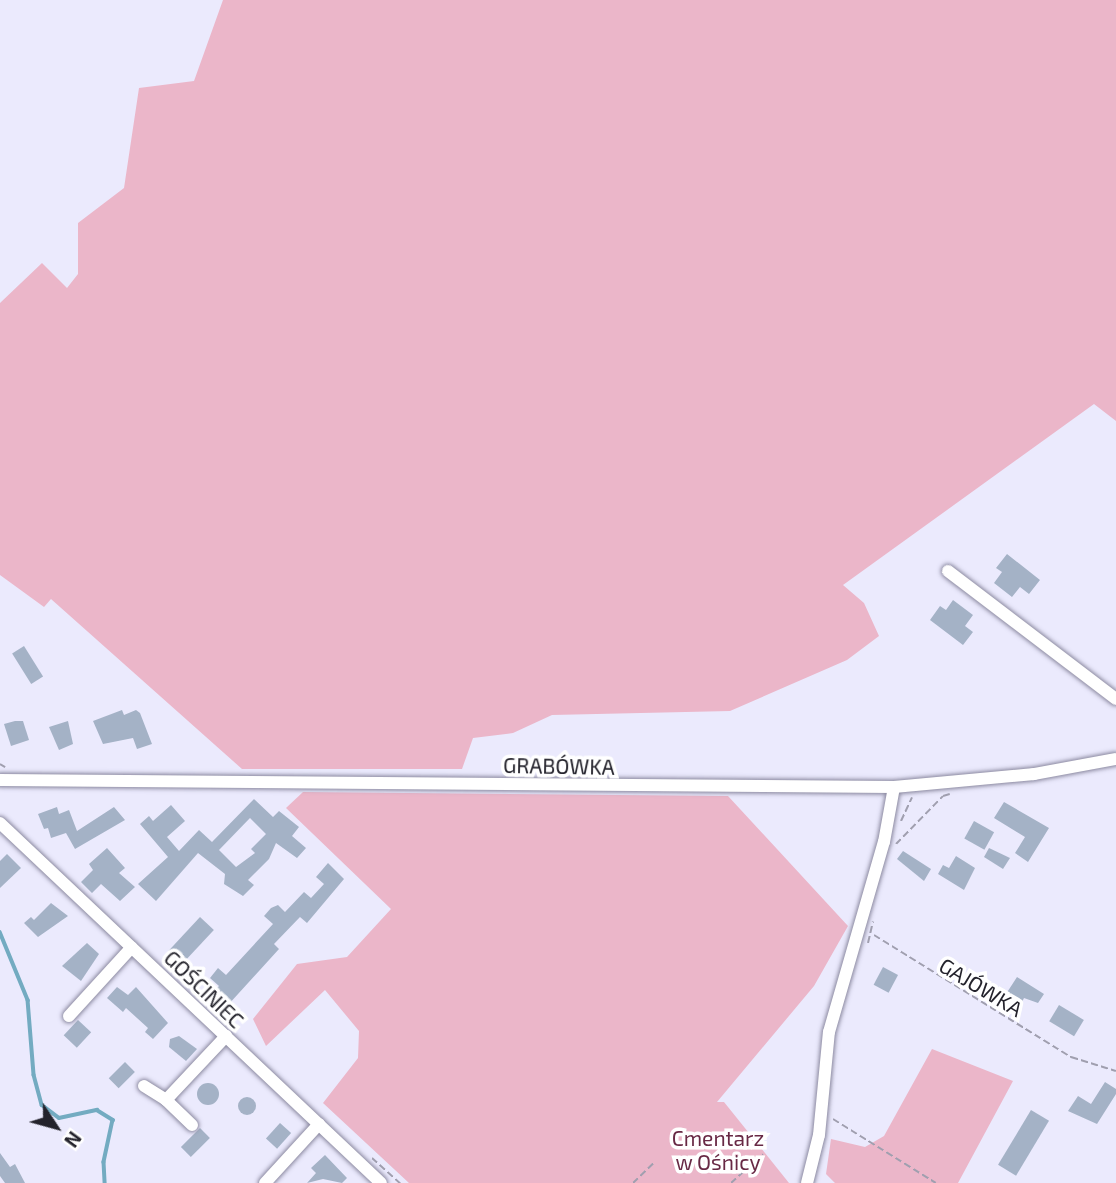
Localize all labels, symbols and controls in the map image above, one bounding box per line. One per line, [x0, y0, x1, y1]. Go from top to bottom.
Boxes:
street label: GRABÓWKA [503, 752, 615, 780]
street label: GOŚCINIEC [159, 945, 249, 1033]
street label: GAJÓWKA [935, 952, 1027, 1022]
north arrow [21, 1092, 91, 1162]
park label: Cmentarz w Ośnicy [672, 1125, 764, 1175]
text: N [60, 1127, 87, 1152]

